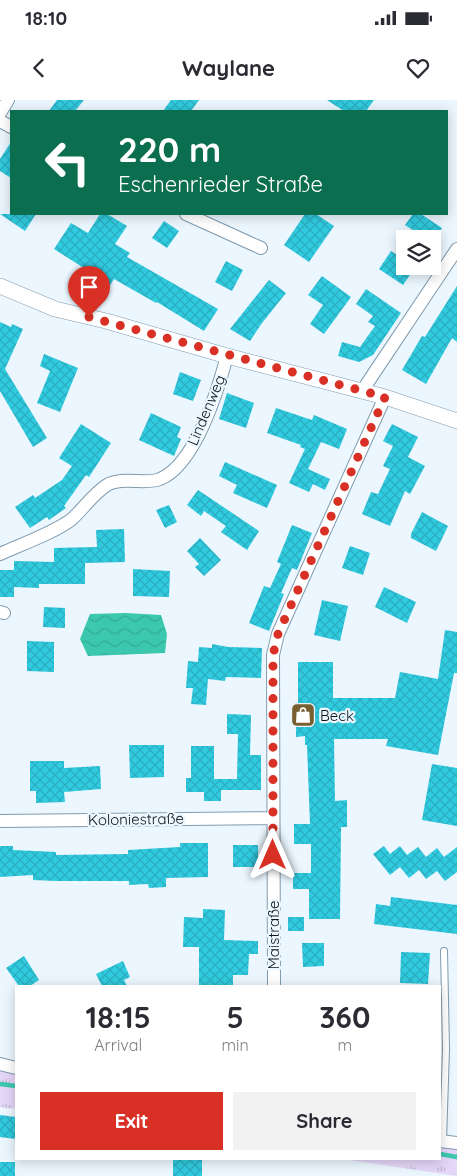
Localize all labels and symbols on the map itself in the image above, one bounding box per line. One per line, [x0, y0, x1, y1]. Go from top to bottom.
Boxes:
pin [68, 266, 110, 317]
street label: Lindenweg [183, 372, 229, 448]
shop icon: Beck [290, 702, 316, 728]
place label: Beck [320, 706, 354, 725]
street label: Koloniestraße [88, 809, 184, 829]
position arrow [246, 828, 298, 880]
street label: Maistraße [264, 900, 283, 970]

